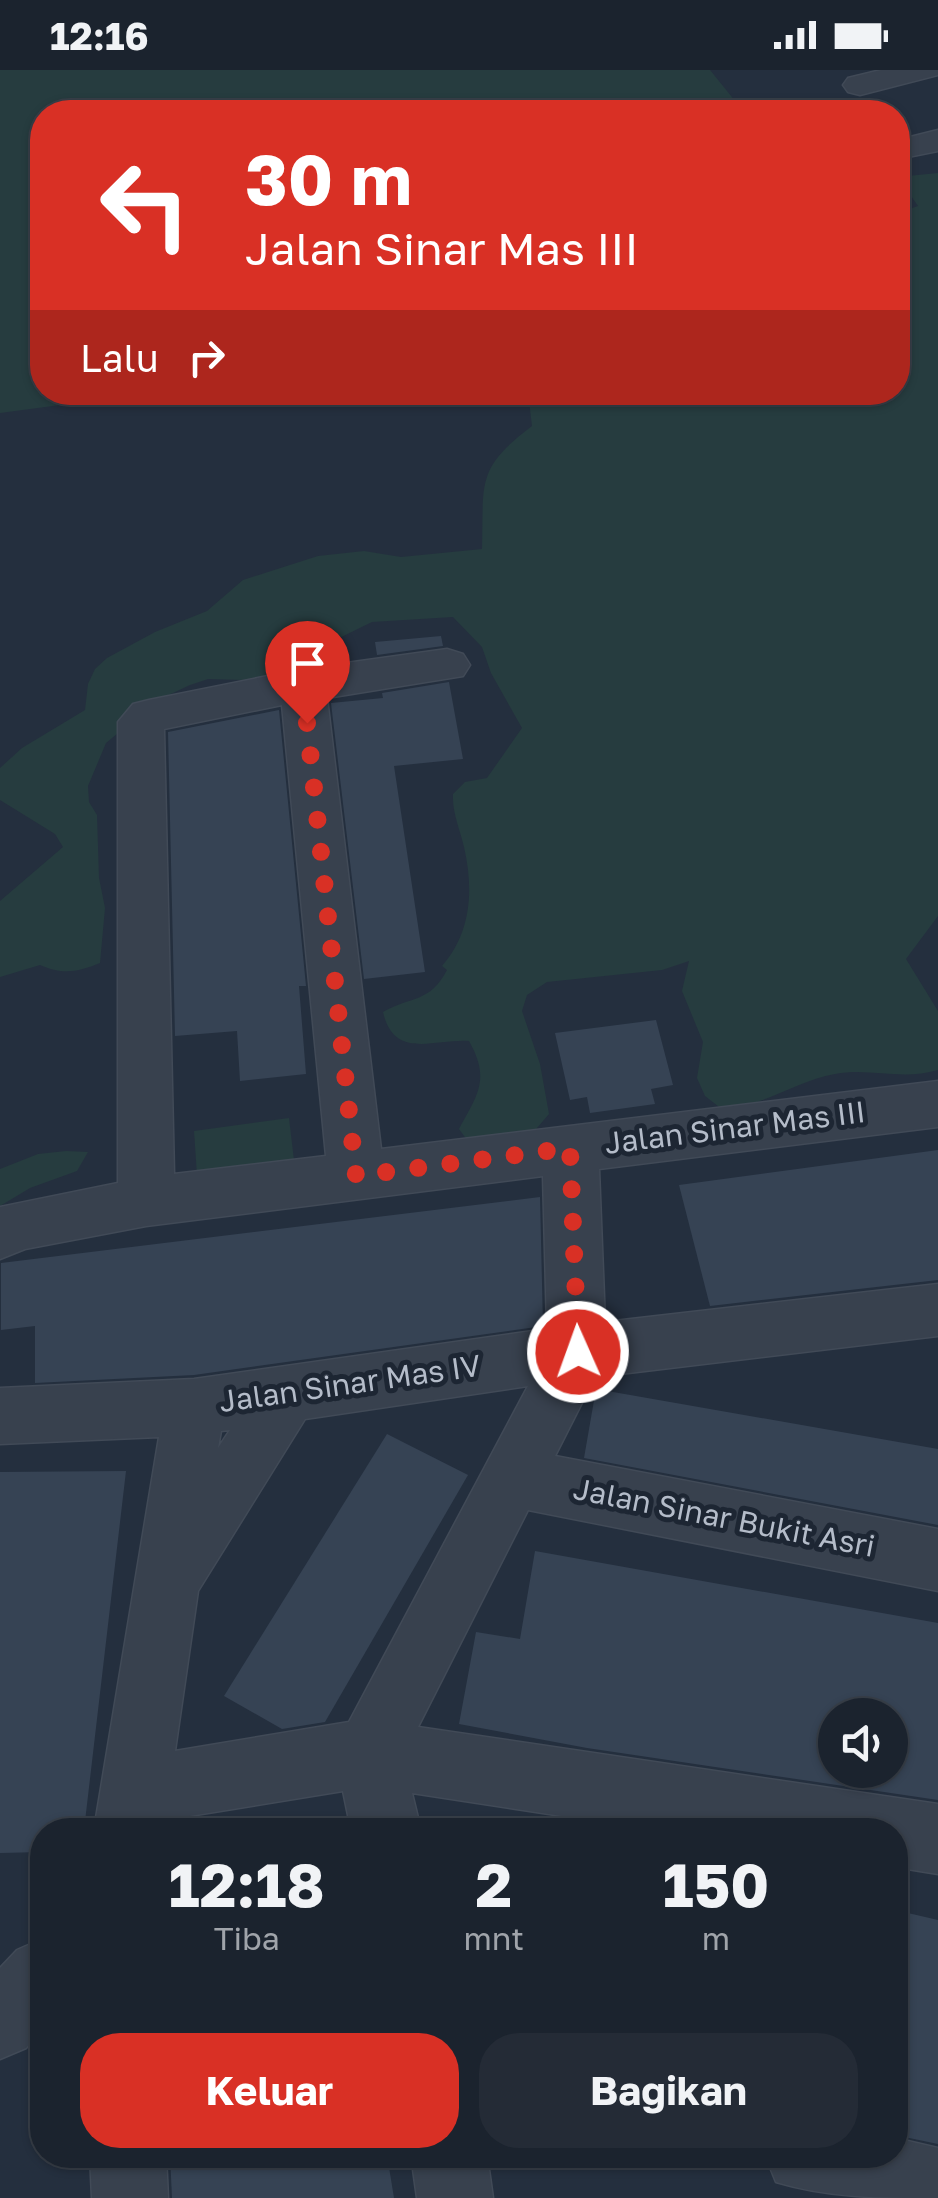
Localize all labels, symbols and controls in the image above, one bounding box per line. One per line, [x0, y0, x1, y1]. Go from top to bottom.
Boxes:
text: 12:16 [50, 13, 149, 58]
text: 30 m [245, 136, 412, 220]
icon: left [80, 140, 210, 270]
text: Jalan Sinar Mas III [245, 221, 639, 275]
icon: right [179, 330, 234, 385]
text: Lalu [80, 335, 159, 380]
pin [265, 621, 350, 724]
icon: arrive [280, 636, 335, 691]
street label: Jalan Sinar Mas III [602, 1093, 867, 1161]
position arrow [526, 1300, 630, 1404]
street label: Jalan Sinar Mas IV [217, 1347, 483, 1419]
street label: Jalan Sinar Bukit Asri [570, 1470, 878, 1564]
map controls [818, 1698, 908, 1788]
button: sound [818, 1698, 908, 1788]
text: 12:18 [169, 1848, 325, 1920]
text: 2 [475, 1848, 512, 1920]
text: 150 [663, 1848, 769, 1920]
text: Tiba [214, 1919, 280, 1957]
text: mnt [464, 1919, 524, 1957]
text: m [702, 1919, 730, 1957]
button: Keluar [80, 2033, 459, 2148]
button: Bagikan [479, 2033, 858, 2148]

